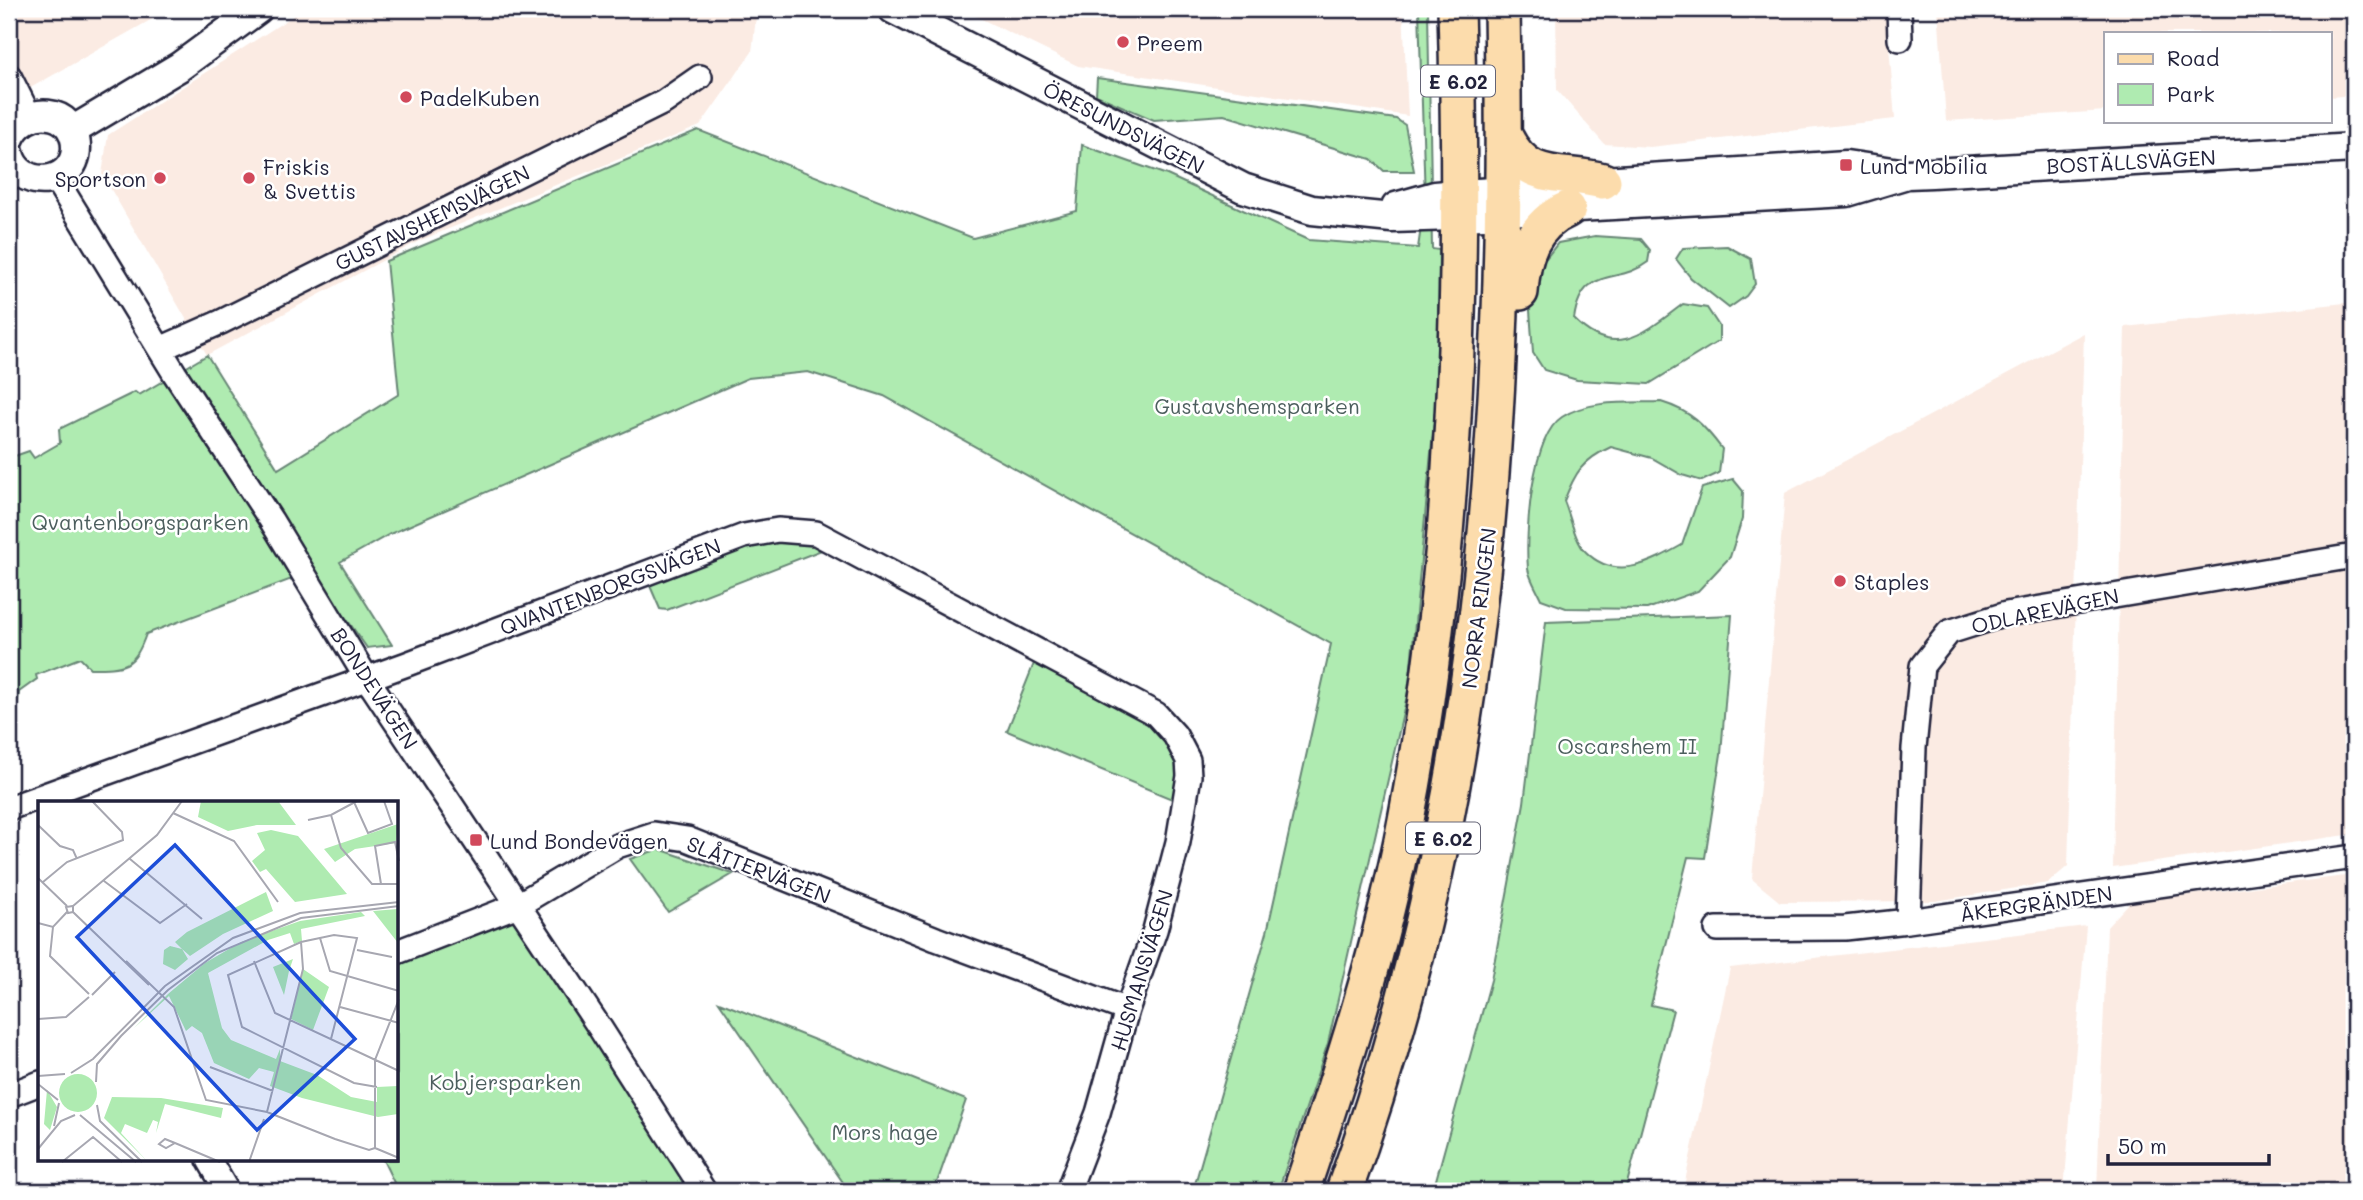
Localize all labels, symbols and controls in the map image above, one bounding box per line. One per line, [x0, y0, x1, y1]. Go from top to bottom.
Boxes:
place label: Preem [1137, 29, 1203, 56]
legend [2104, 32, 2332, 122]
marker: Preem [1115, 34, 1131, 50]
text: Road [2167, 44, 2219, 71]
road number: E 6.02 [1421, 66, 1495, 96]
street label: ÖRESUNDSVÄGEN [1039, 75, 1209, 179]
text: Park [2167, 80, 2215, 107]
place label: PadelKuben [420, 84, 540, 111]
marker: PadelKuben [398, 89, 414, 105]
street label: BOSTÄLLSVÄGEN [2046, 143, 2216, 179]
place label: Lund Mobilia [1860, 152, 1988, 179]
place label: Friskis & Svettis [263, 153, 356, 204]
marker: Lund Mobilia [1838, 157, 1854, 173]
street label: GUSTAVSHEMSVÄGEN [330, 158, 534, 276]
place label: Sportson [55, 165, 146, 192]
marker: Sportson [152, 170, 168, 186]
marker: Friskis & Svettis [241, 170, 257, 186]
park label: Gustavshemsparken [1154, 392, 1360, 419]
park label: Qvantenborgsparken [31, 508, 249, 535]
street label: NORRA RINGEN [1455, 526, 1501, 690]
street label: QVANTENBORGSVÄGEN [496, 531, 724, 641]
place label: Staples [1854, 568, 1930, 595]
marker: Staples [1832, 573, 1848, 589]
street label: ODLAREVÄGEN [1969, 581, 2121, 639]
street label: BONDEVÄGEN [326, 622, 424, 754]
park label: Oscarshem II [1557, 732, 1697, 759]
inset map [38, 801, 399, 1162]
road number: E 6.02 [1406, 822, 1480, 853]
place label: Lund Bondevägen [490, 827, 668, 854]
street label: SLÅTTERVÄGEN [683, 829, 835, 909]
marker: Lund Bondevägen [468, 832, 484, 848]
street label: ÅKERGRÄNDEN [1958, 879, 2114, 927]
street label: HUSMANSVÄGEN [1104, 886, 1178, 1054]
park label: Kobjersparken [429, 1068, 581, 1095]
park label: Mors hage [832, 1118, 938, 1145]
scale bar [2108, 1123, 2268, 1167]
text: 50 m [2118, 1132, 2167, 1159]

